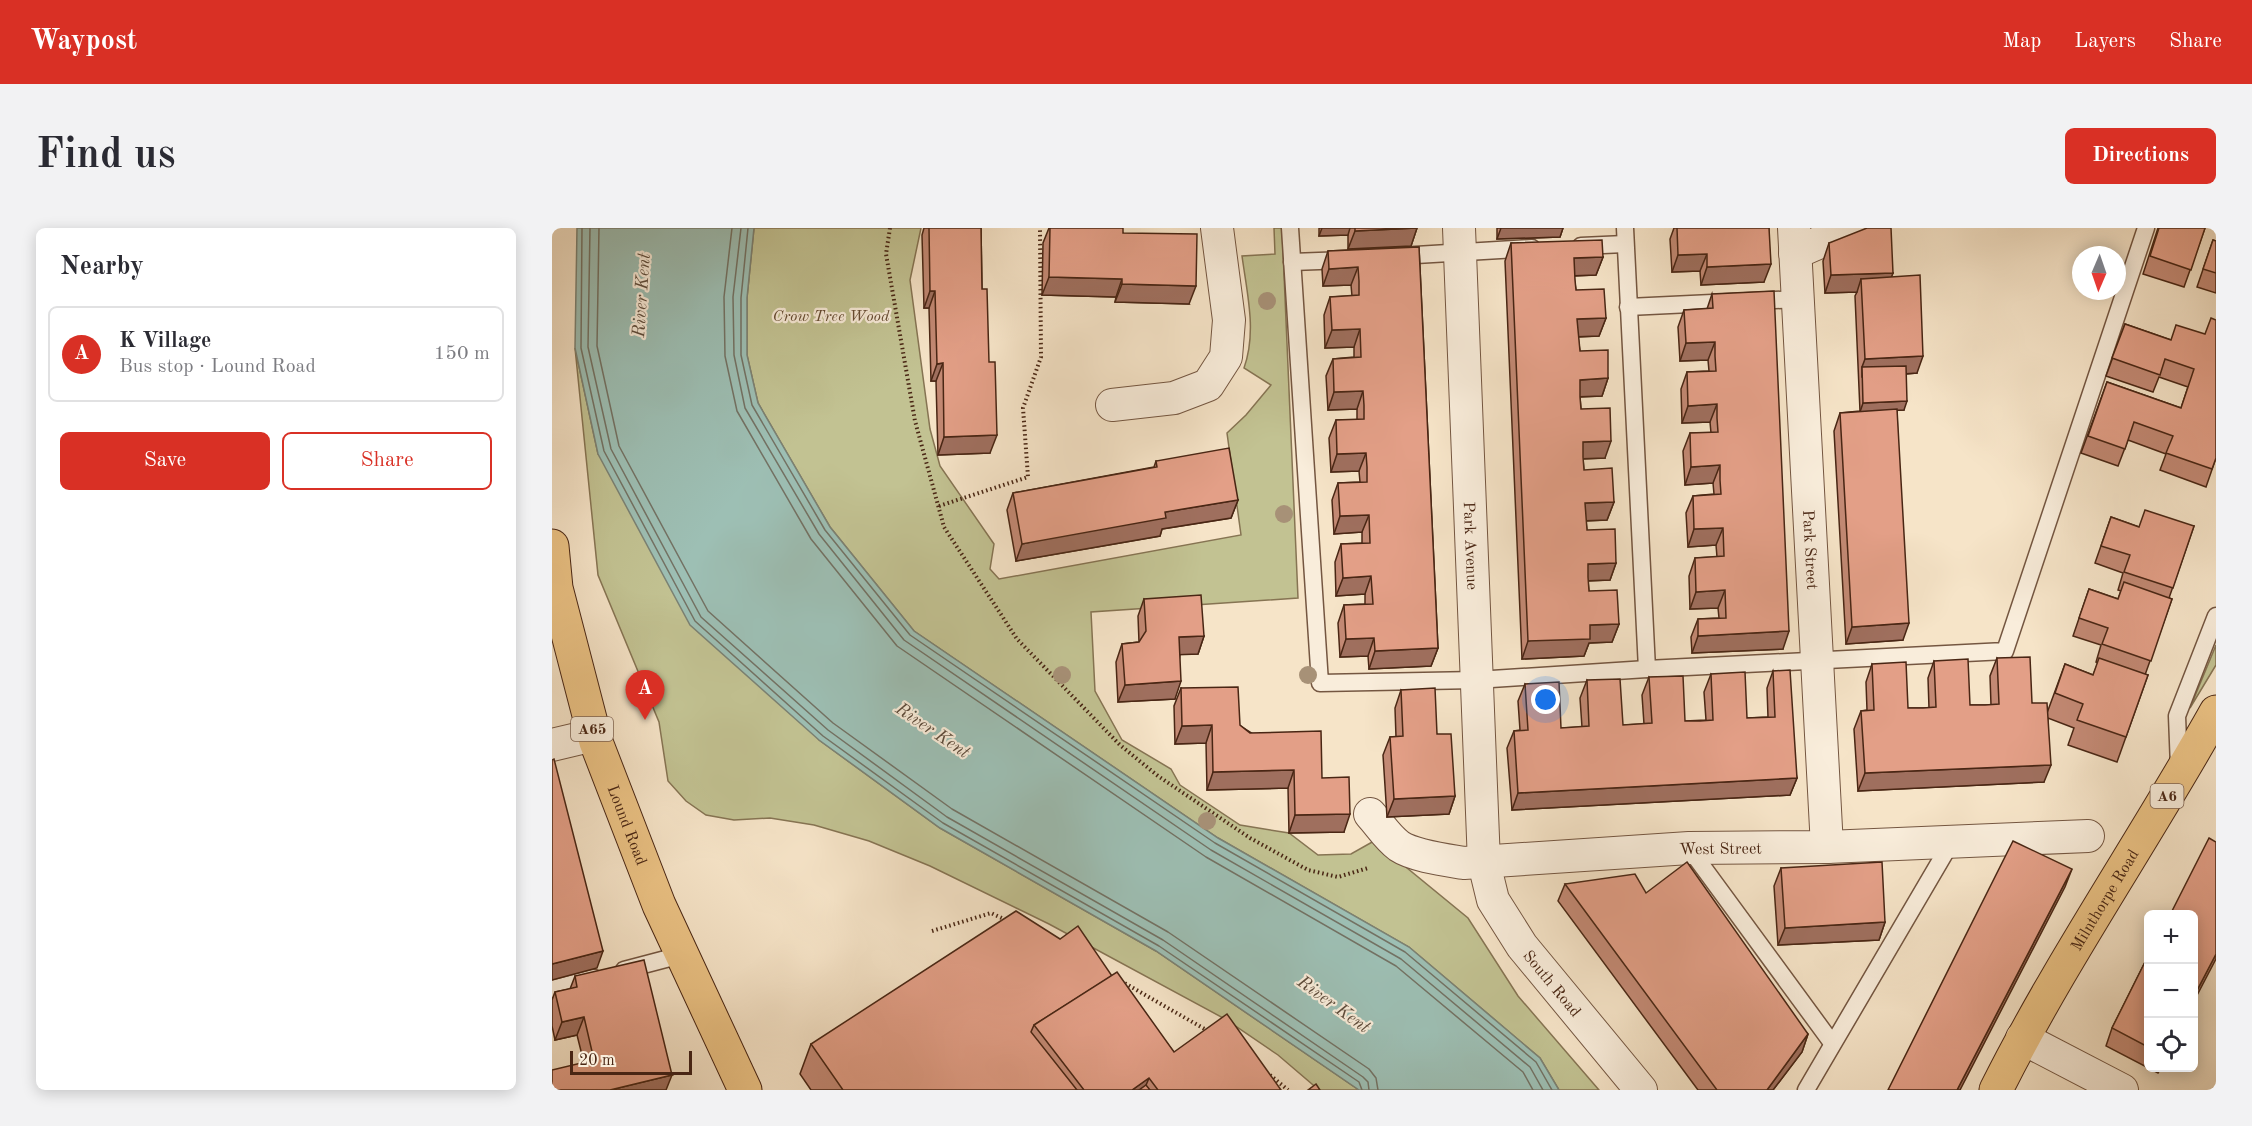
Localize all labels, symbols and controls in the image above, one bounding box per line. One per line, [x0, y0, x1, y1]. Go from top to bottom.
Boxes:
text: Waypost [30, 28, 137, 56]
text: Map [2002, 31, 2041, 52]
text: Layers [2074, 31, 2136, 52]
text: Share [2169, 31, 2222, 52]
button: Directions [2065, 128, 2216, 184]
text: Find us [36, 135, 175, 177]
north arrow [2072, 246, 2126, 300]
water label: River Kent [630, 252, 654, 339]
text: Nearby [60, 254, 144, 280]
park label: Crow Tree Wood [773, 309, 890, 325]
text: K Village [119, 330, 212, 352]
text: A [74, 344, 89, 364]
text: 150 m [434, 344, 490, 364]
text: Bus stop · Lound Road [119, 357, 316, 377]
button: Save [60, 432, 270, 490]
button: Share [282, 432, 492, 490]
street label: Park Avenue [1460, 501, 1479, 590]
street label: Park Street [1799, 509, 1819, 590]
pin: A [626, 670, 664, 720]
your location [1531, 685, 1560, 714]
water label: River Kent [891, 699, 973, 762]
road number: A65 [571, 717, 613, 741]
street label: Lound Road [603, 783, 649, 868]
road number: A6 [2150, 784, 2184, 808]
street label: West Street [1679, 841, 1762, 859]
street label: Milnthorpe Road [2069, 847, 2143, 954]
map controls [2144, 910, 2198, 1072]
button: + [2144, 910, 2198, 964]
street label: South Road [1519, 948, 1583, 1021]
button: − [2144, 964, 2198, 1018]
water label: River Kent [1293, 972, 1373, 1037]
button: locate [2144, 1018, 2198, 1072]
scale bar [570, 1048, 692, 1076]
text: 20 m [579, 1053, 615, 1069]

